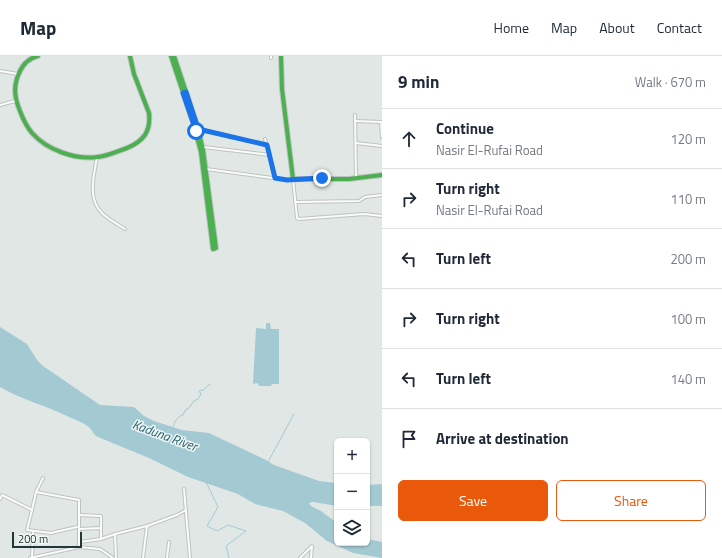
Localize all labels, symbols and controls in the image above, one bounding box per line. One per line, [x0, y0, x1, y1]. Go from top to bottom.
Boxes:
text: Map [20, 13, 56, 42]
text: Home [494, 17, 529, 38]
text: Map [551, 17, 577, 38]
text: About [599, 17, 635, 38]
text: Contact [657, 17, 702, 38]
text: 9 min [398, 69, 439, 95]
text: Walk · 670 m [635, 72, 706, 92]
text: Continue [436, 117, 494, 140]
route start [187, 122, 205, 140]
icon: ahead [398, 128, 420, 150]
text: 120 m [670, 129, 706, 149]
text: Nasir El-Rufai Road [436, 140, 543, 160]
route end [313, 169, 331, 187]
text: Turn right [436, 177, 500, 200]
icon: right [398, 188, 420, 210]
text: 110 m [670, 189, 706, 209]
text: Nasir El-Rufai Road [436, 200, 543, 220]
text: Turn left [436, 247, 491, 270]
icon: left [398, 248, 420, 270]
text: 200 m [670, 249, 706, 269]
text: Turn right [436, 307, 500, 330]
icon: right [398, 308, 420, 330]
text: 100 m [670, 309, 706, 329]
text: Turn left [436, 367, 491, 390]
icon: left [398, 368, 420, 390]
text: 140 m [670, 369, 706, 389]
water label: Kaduna River [130, 414, 202, 457]
text: Arrive at destination [436, 427, 569, 450]
icon: arrive [398, 428, 420, 450]
map controls [334, 438, 370, 546]
button: + [334, 438, 370, 474]
button: − [334, 474, 370, 510]
button: Save [398, 480, 548, 521]
button: Share [556, 480, 706, 521]
button: layers [334, 510, 370, 546]
scale bar [12, 530, 82, 549]
text: 200 m [18, 531, 48, 547]

